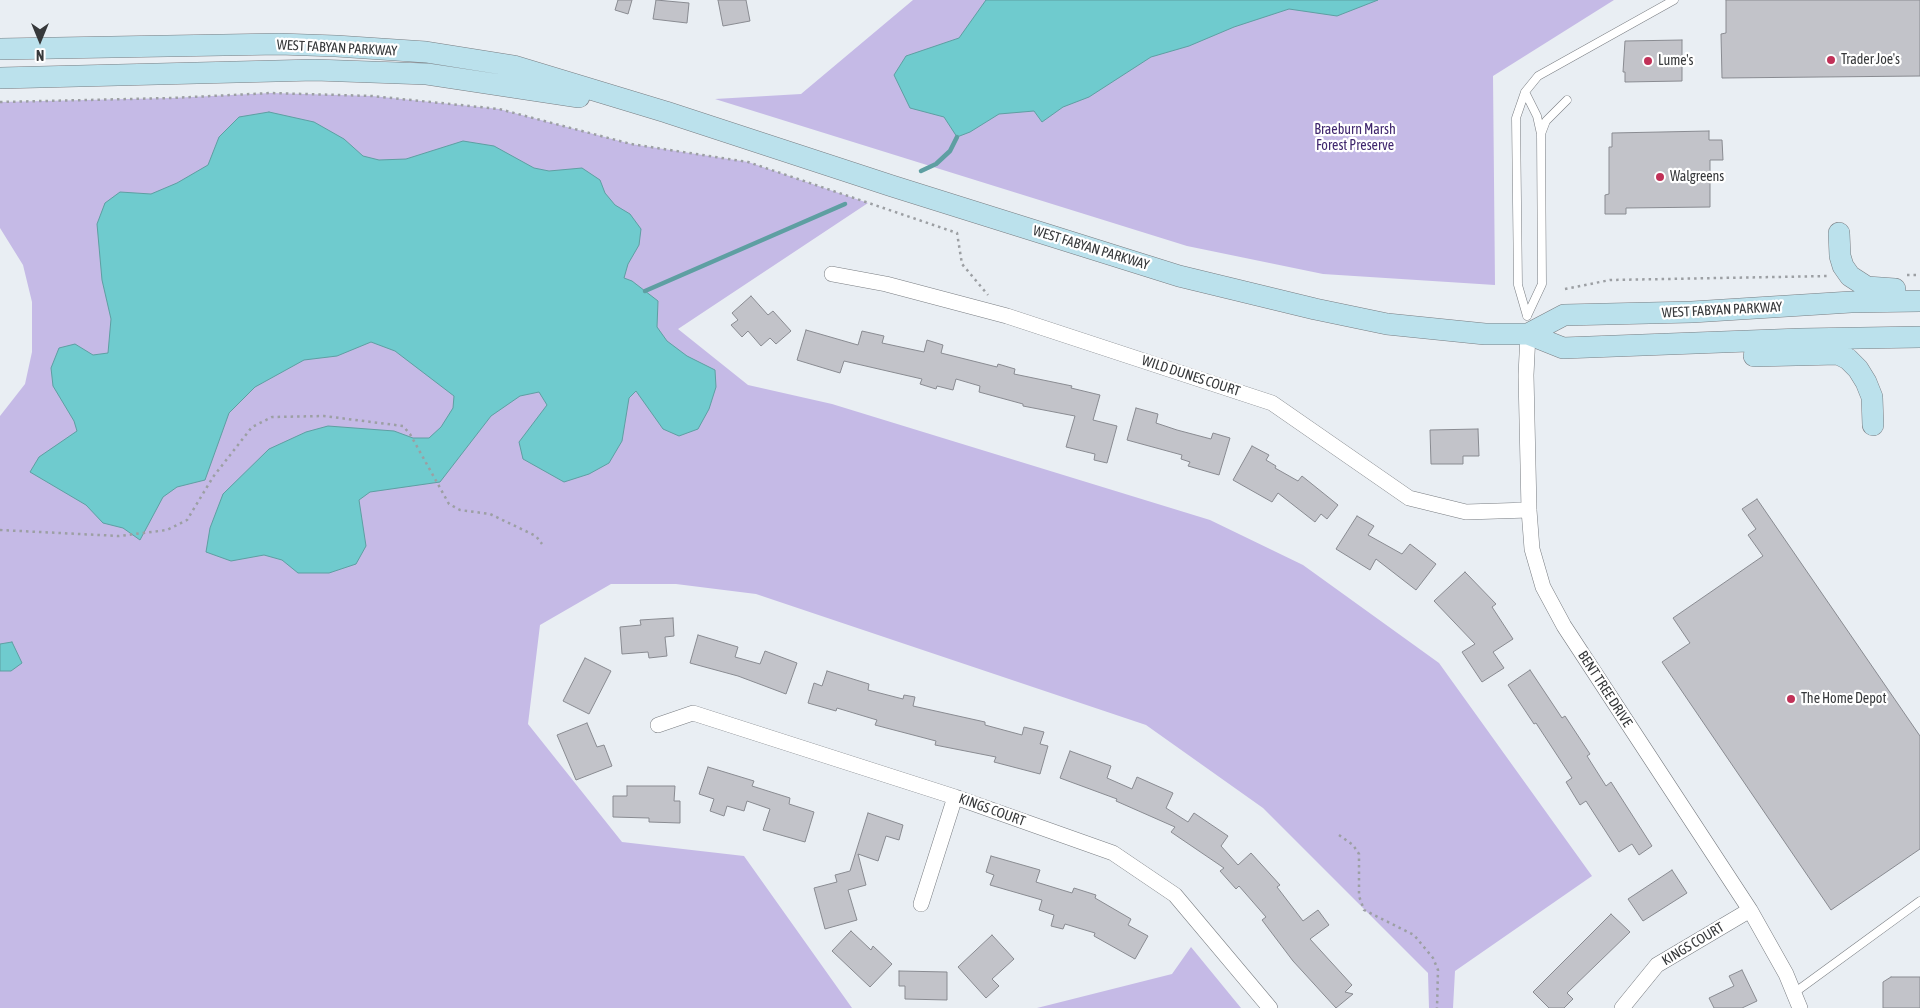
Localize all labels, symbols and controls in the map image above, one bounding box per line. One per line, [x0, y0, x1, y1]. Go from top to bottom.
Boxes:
north arrow [15, 15, 65, 65]
street label: WEST FABYAN PARKWAY [276, 36, 398, 60]
text: N [36, 47, 44, 63]
place label: Trader Joe's [1841, 52, 1900, 68]
place label: Lume's [1658, 53, 1693, 69]
marker: Trader Joe's [1825, 54, 1837, 66]
marker: Lume's [1642, 55, 1654, 67]
park label: Braeburn Marsh Forest Preserve [1314, 122, 1396, 154]
place label: Walgreens [1670, 169, 1724, 185]
marker: Walgreens [1654, 171, 1666, 183]
street label: WEST FABYAN PARKWAY [1031, 222, 1151, 274]
street label: WEST FABYAN PARKWAY [1661, 298, 1783, 322]
street label: WILD DUNES COURT [1140, 352, 1242, 400]
street label: BENT TREE DRIVE [1574, 648, 1636, 730]
place label: The Home Depot [1801, 691, 1886, 707]
marker: The Home Depot [1785, 693, 1797, 705]
street label: KINGS COURT [956, 790, 1028, 830]
street label: KINGS COURT [1659, 919, 1727, 969]

